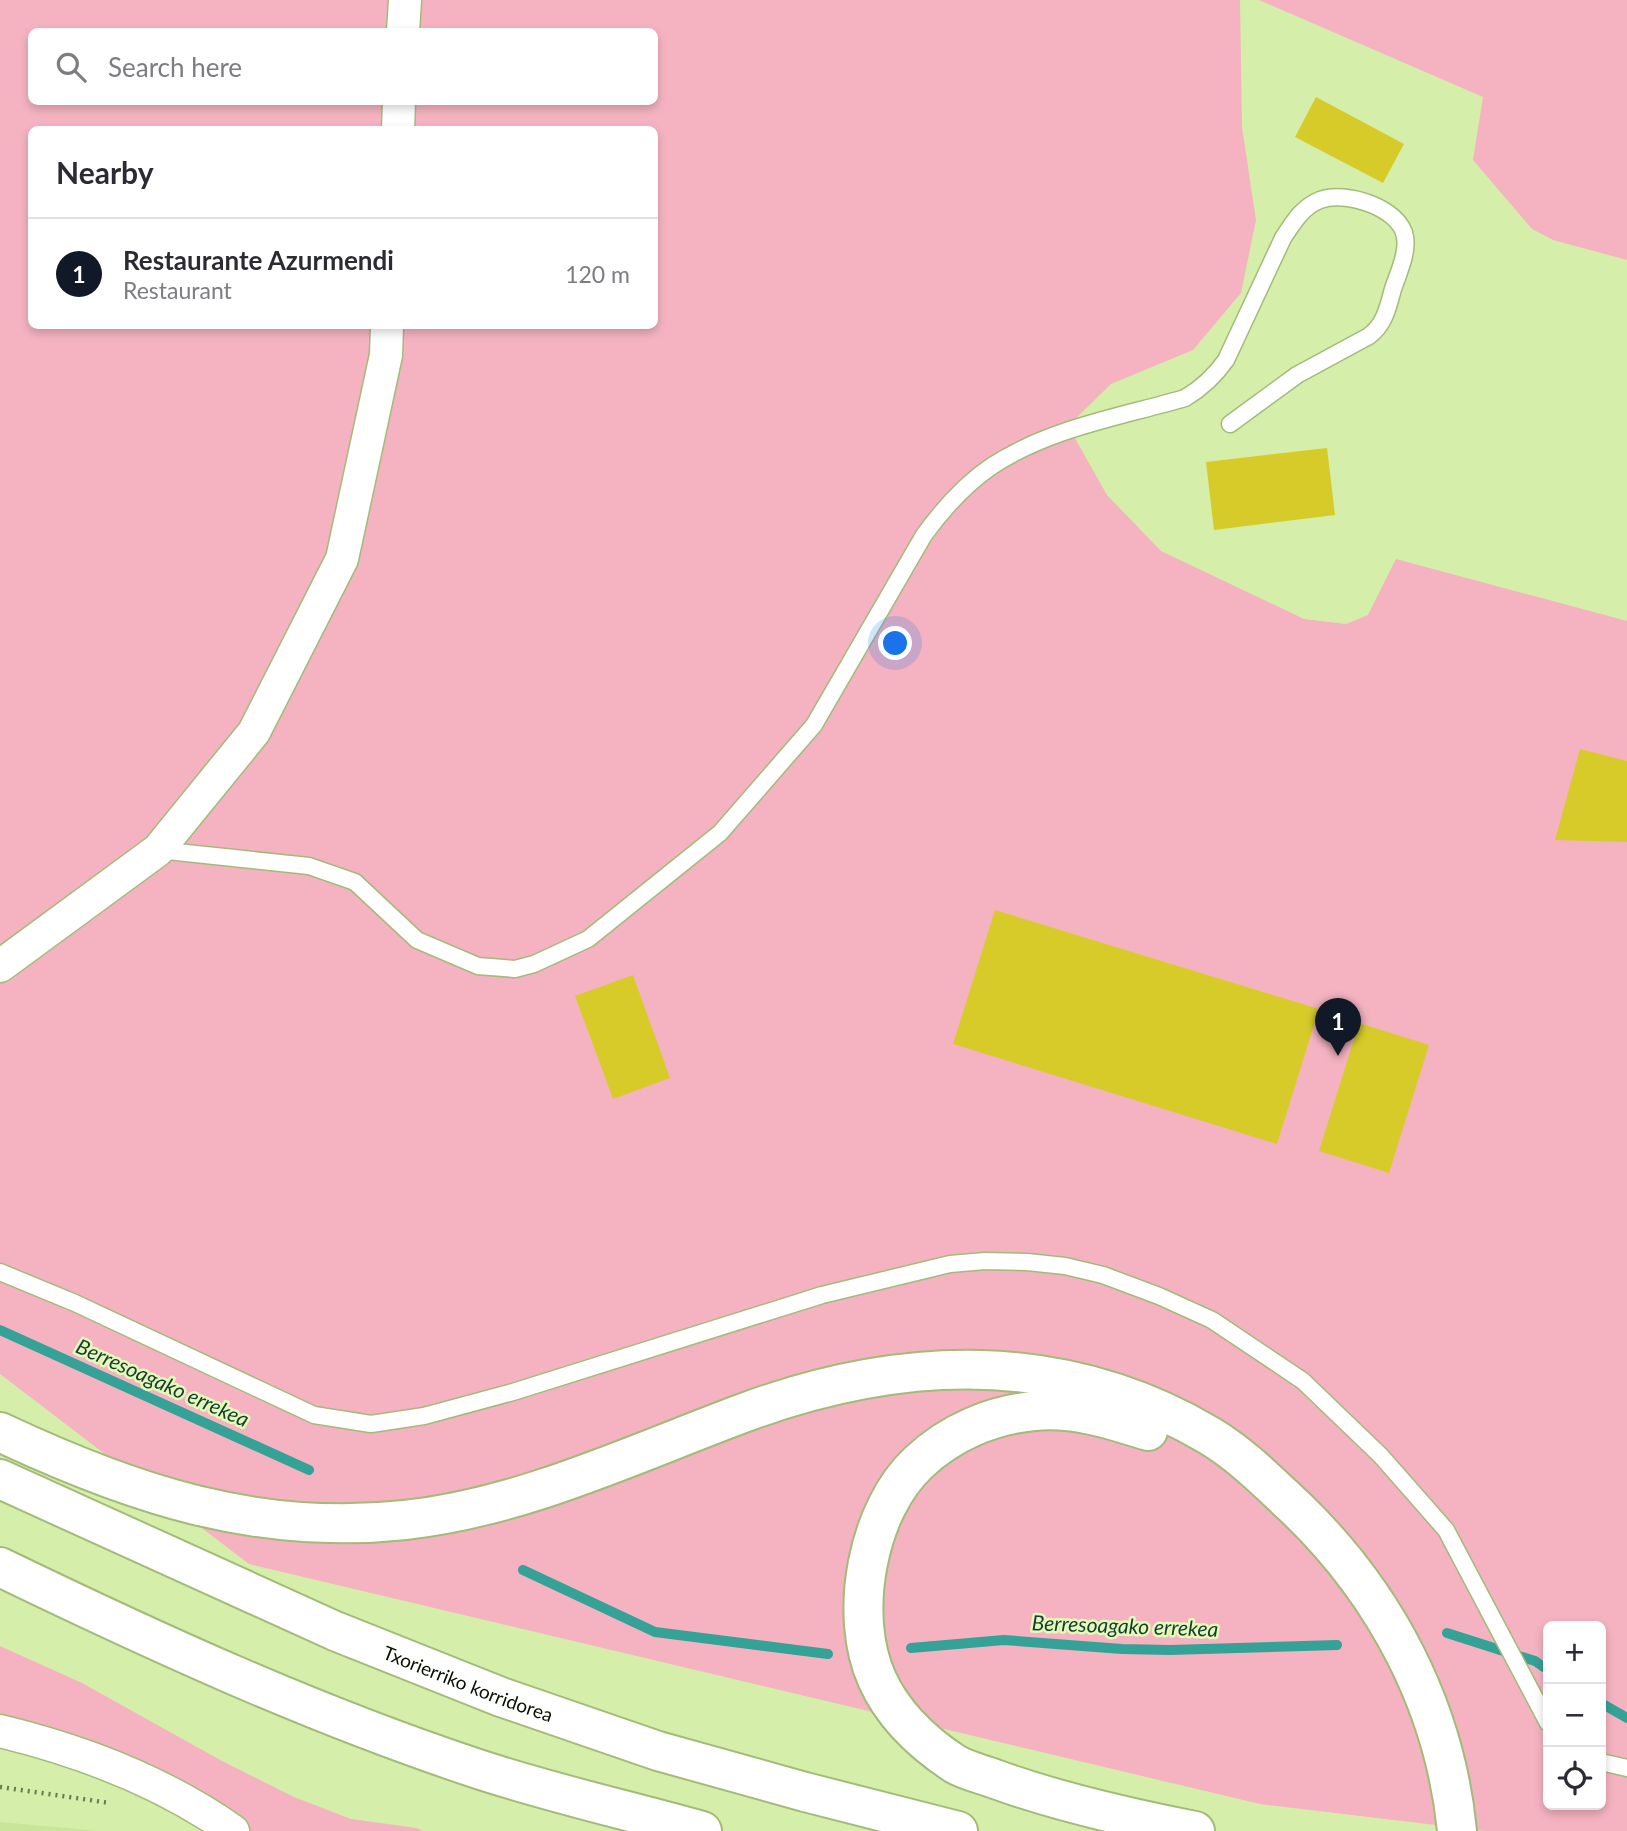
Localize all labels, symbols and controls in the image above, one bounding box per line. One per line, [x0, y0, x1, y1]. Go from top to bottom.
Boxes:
search box [28, 28, 658, 105]
icon: search [52, 48, 90, 86]
text: Search here [108, 51, 242, 83]
text: Nearby [56, 154, 154, 190]
text: Restaurante Azurmendi [123, 244, 394, 276]
text: 1 [72, 260, 86, 288]
text: 120 m [565, 260, 630, 288]
text: Restaurant [123, 276, 232, 304]
your location [878, 626, 912, 660]
pin: 1 [1315, 998, 1361, 1056]
water label: Berresoagako errekea [73, 1333, 253, 1431]
water label: Berresoagako errekea [1031, 1609, 1219, 1641]
map controls [1543, 1621, 1606, 1810]
button: + [1543, 1621, 1606, 1684]
street label: Txorierriko korridorea [380, 1640, 556, 1726]
button: − [1543, 1684, 1606, 1747]
button: locate [1543, 1747, 1606, 1810]

